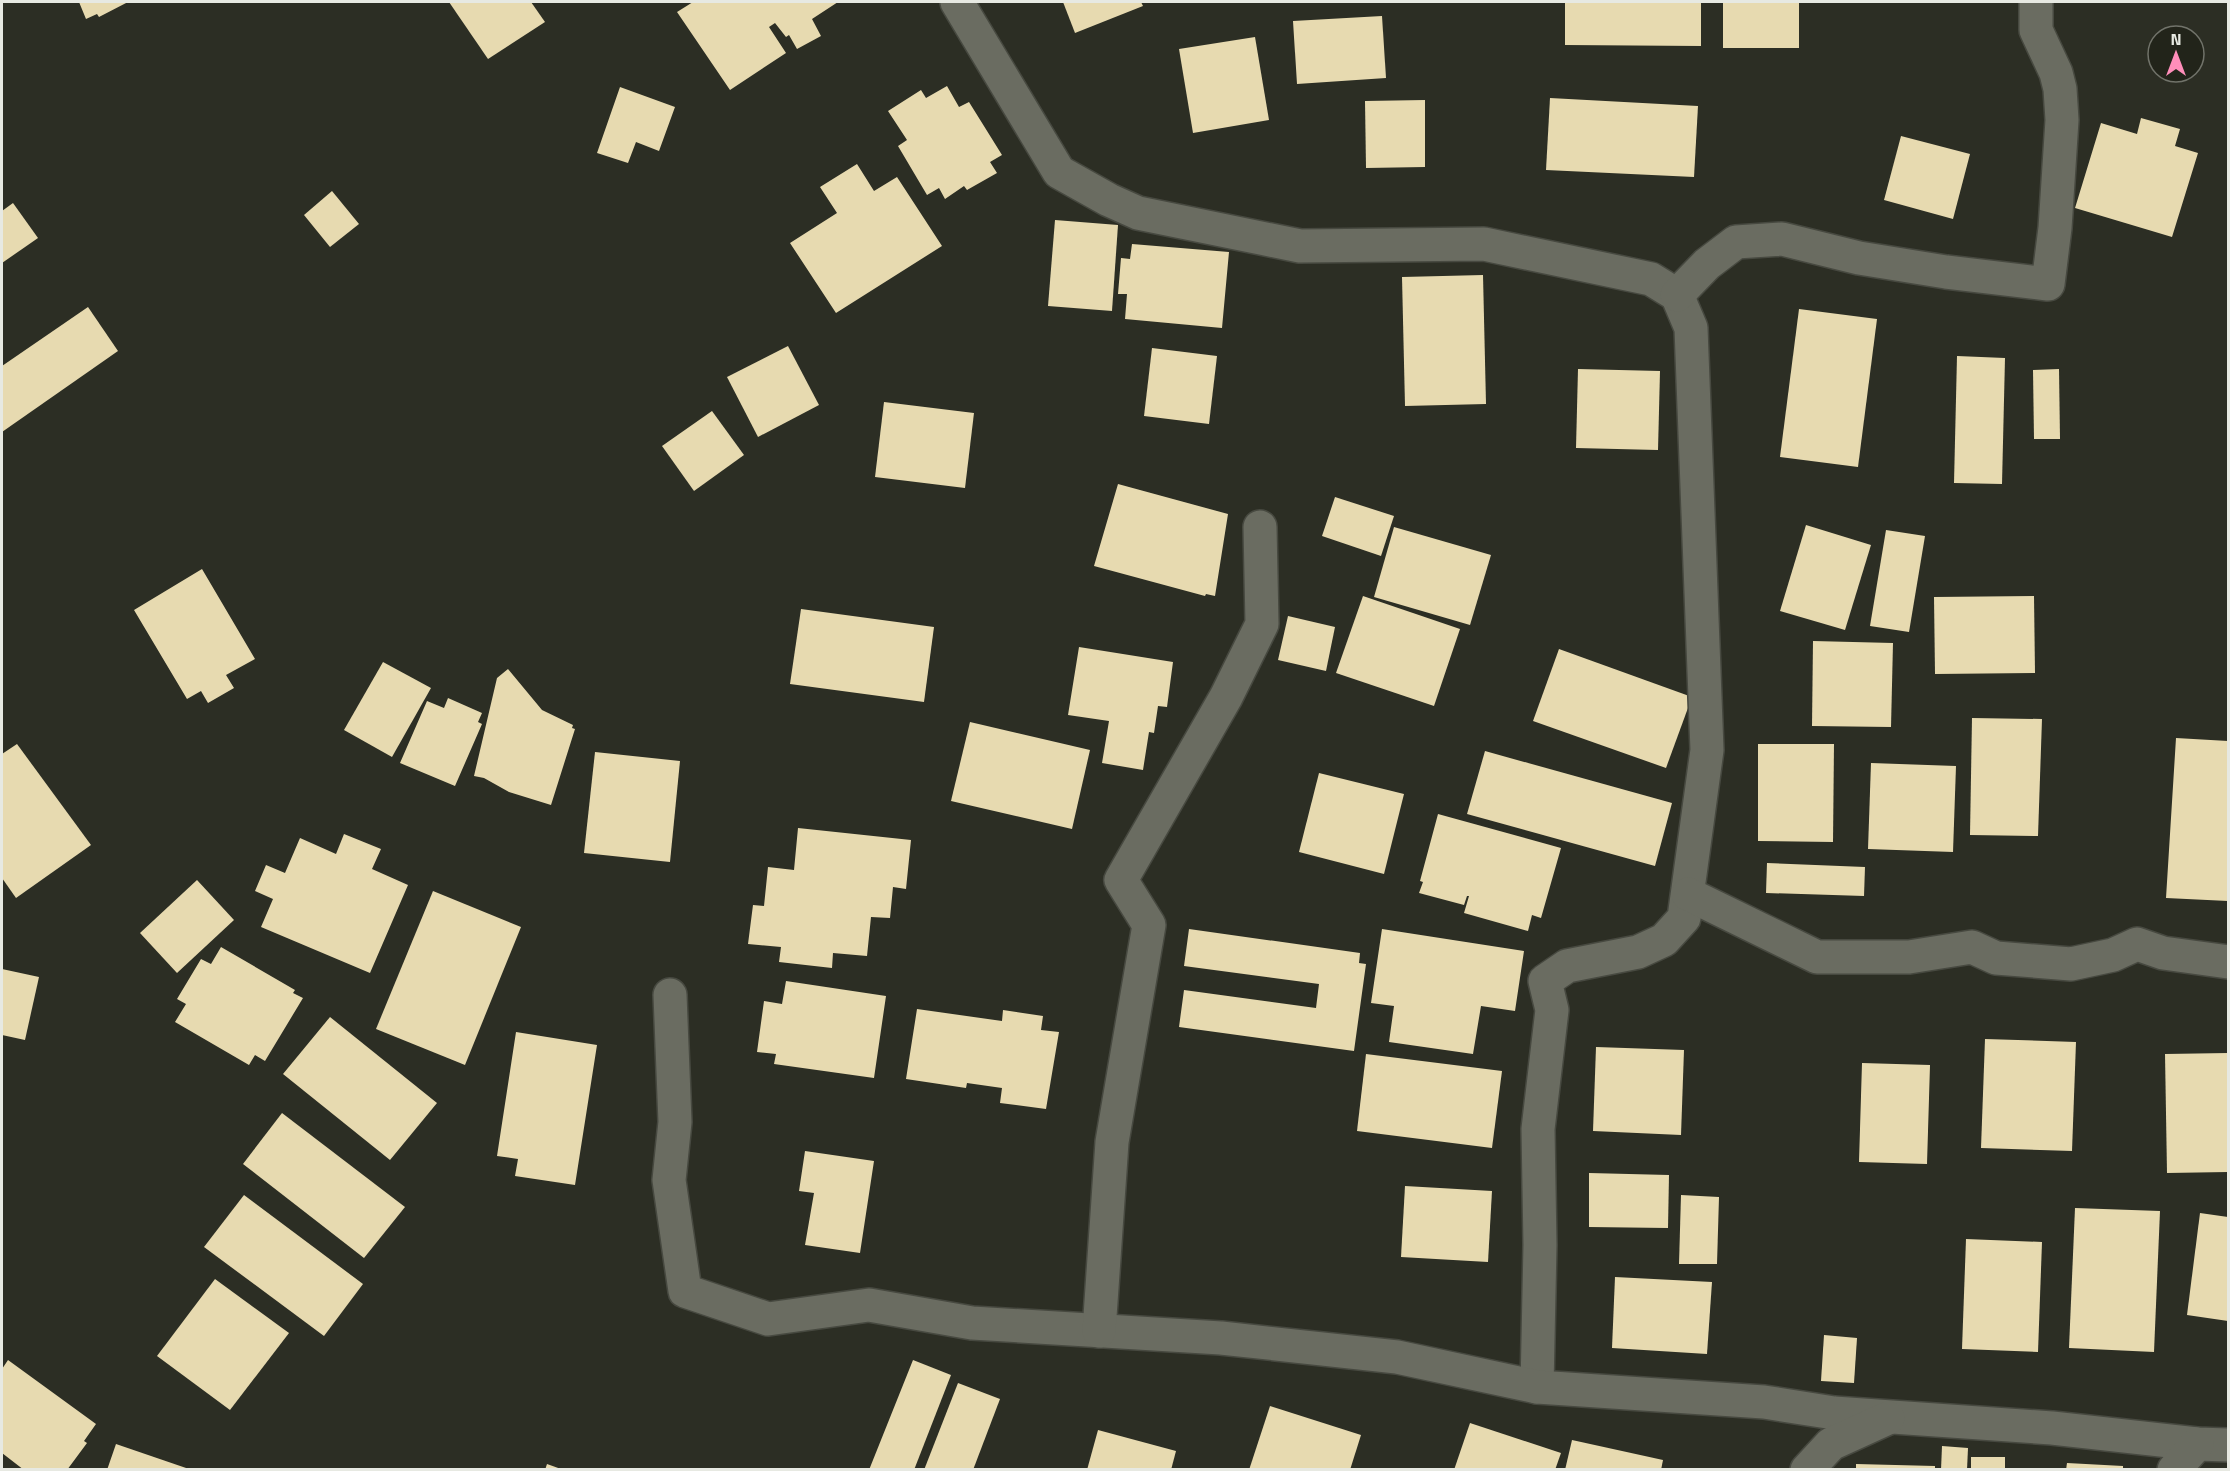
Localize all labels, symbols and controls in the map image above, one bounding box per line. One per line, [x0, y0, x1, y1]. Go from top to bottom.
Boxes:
north arrow [2146, 24, 2206, 84]
text: N [2170, 27, 2182, 51]

